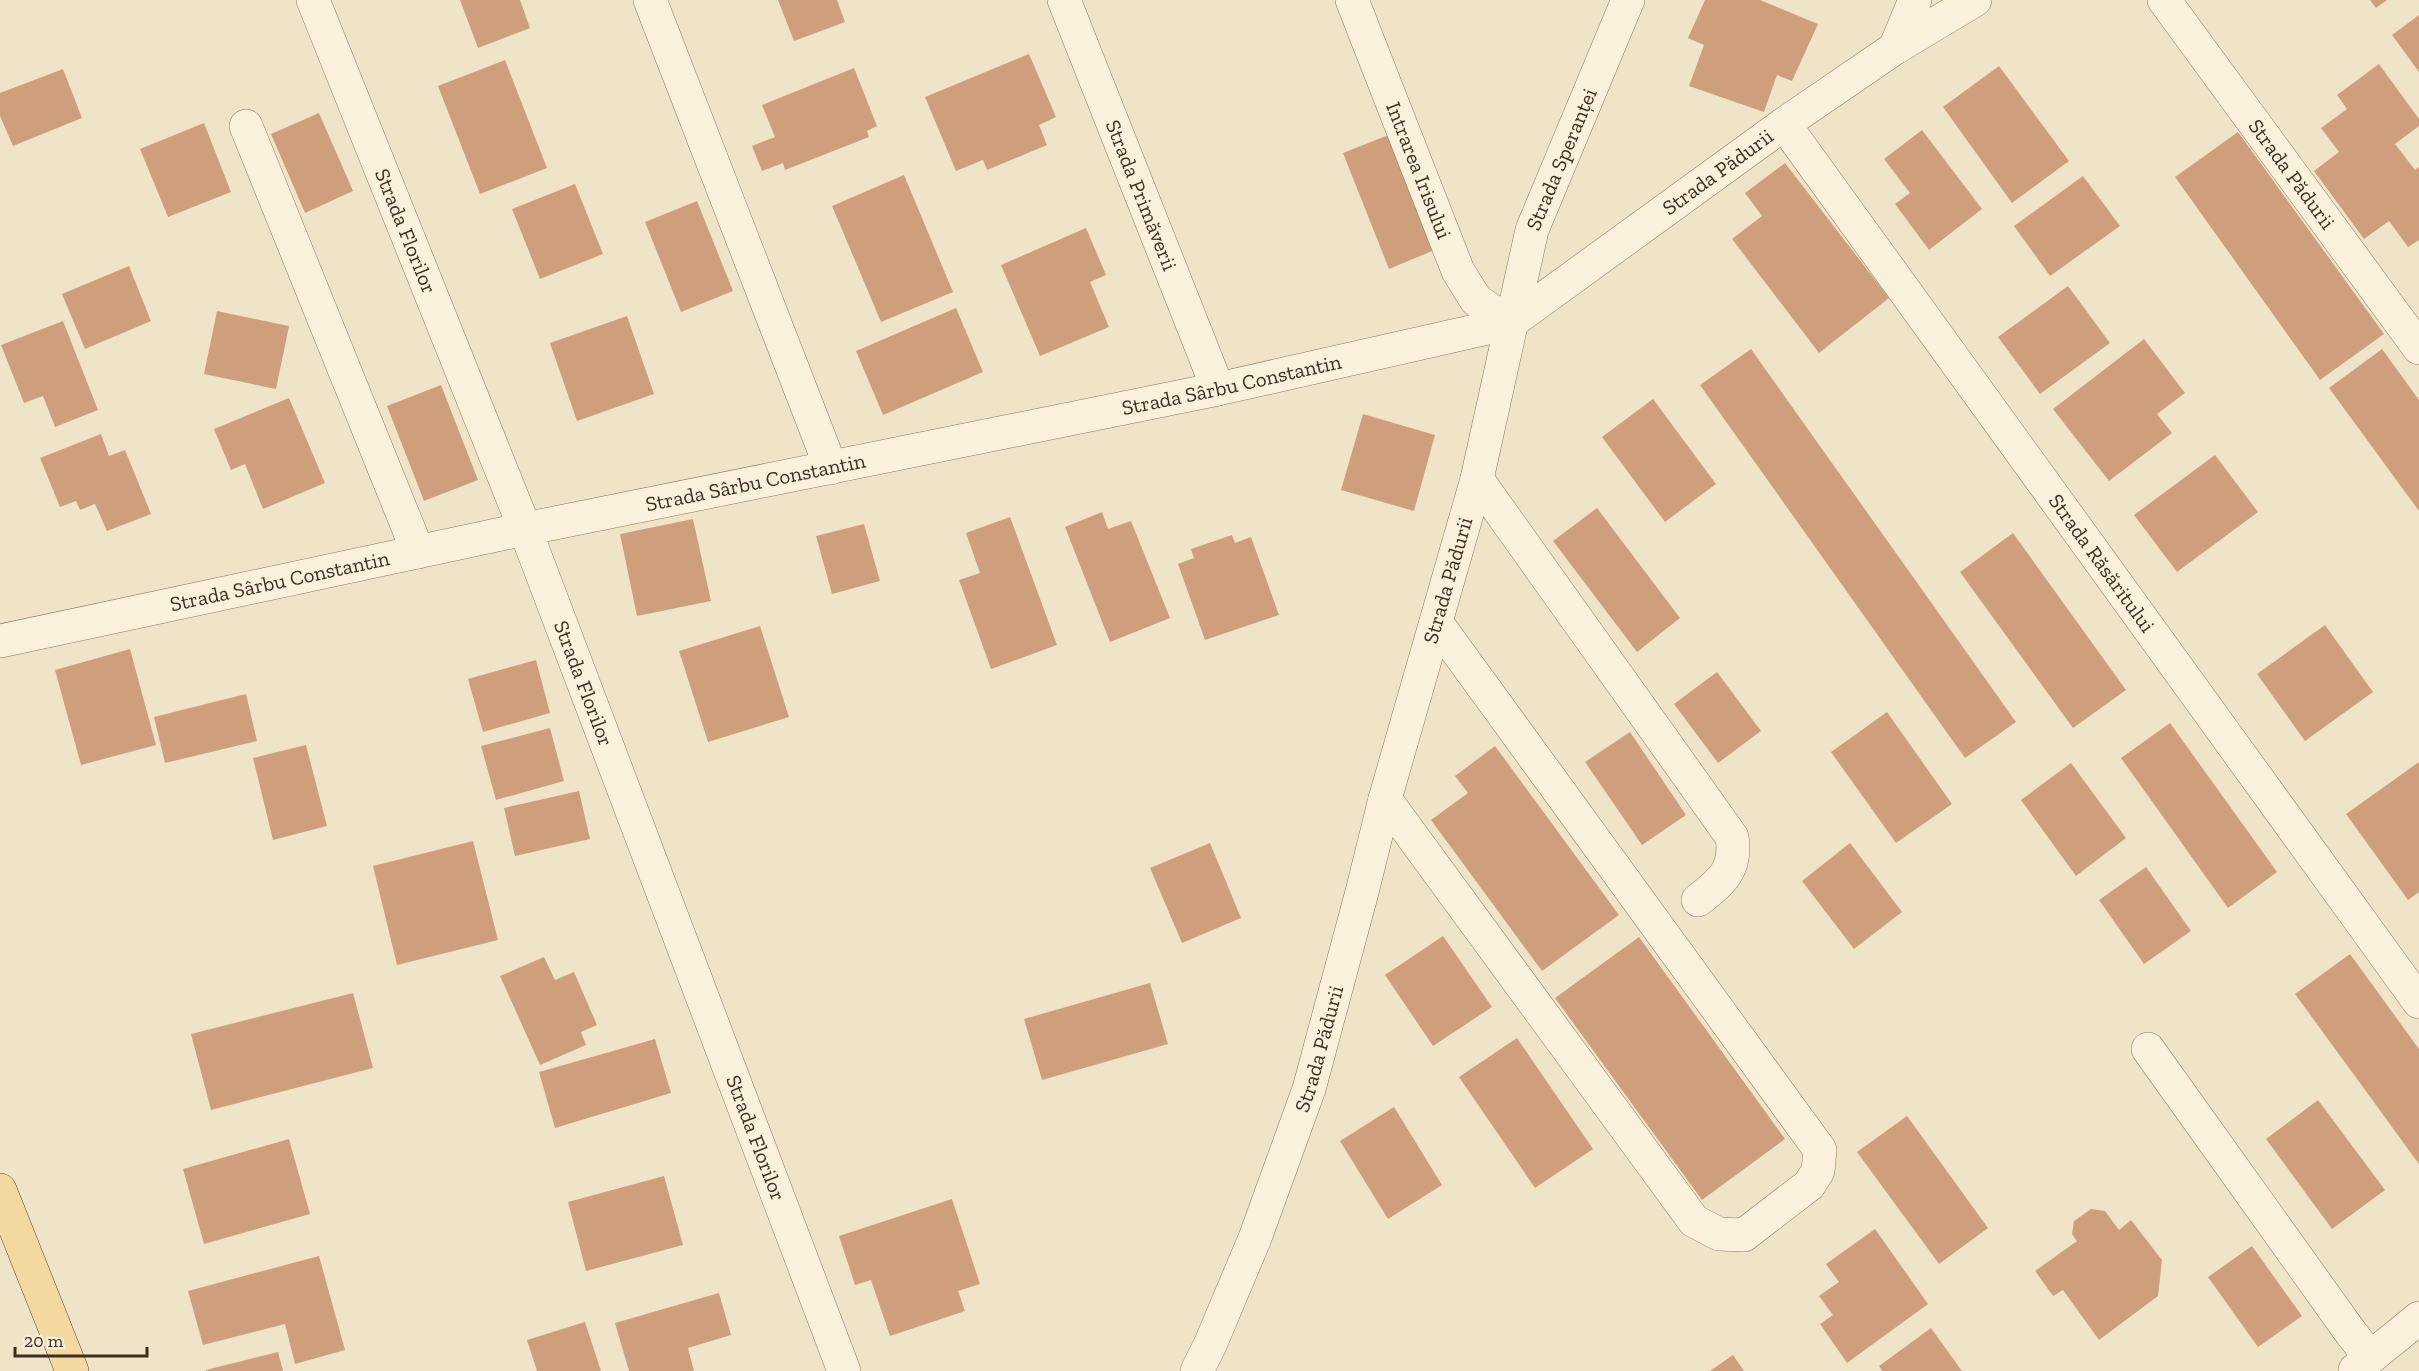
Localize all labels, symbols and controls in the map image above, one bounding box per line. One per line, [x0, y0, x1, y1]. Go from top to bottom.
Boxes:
street label: Strada Speranței [1520, 84, 1602, 234]
street label: Intrarea Irisului [1381, 98, 1457, 242]
street label: Strada Pădurii [2243, 114, 2341, 234]
street label: Strada Primăverii [1101, 116, 1183, 274]
street label: Strada Pădurii [1657, 123, 1778, 220]
street label: Strada Florilor [370, 165, 442, 297]
street label: Strada Sârbu Constantin [1120, 349, 1344, 420]
street label: Strada Sârbu Constantin [643, 448, 868, 516]
street label: Strada Răsăritului [2044, 489, 2160, 637]
street label: Strada Pădurii [1417, 514, 1477, 646]
street label: Strada Sârbu Constantin [168, 545, 392, 616]
street label: Strada Florilor [549, 617, 619, 750]
street label: Strada Pădurii [1289, 983, 1348, 1116]
street label: Strada Florilor [721, 1071, 791, 1204]
scale bar [15, 1320, 147, 1358]
text: 20 m [24, 1330, 64, 1352]

